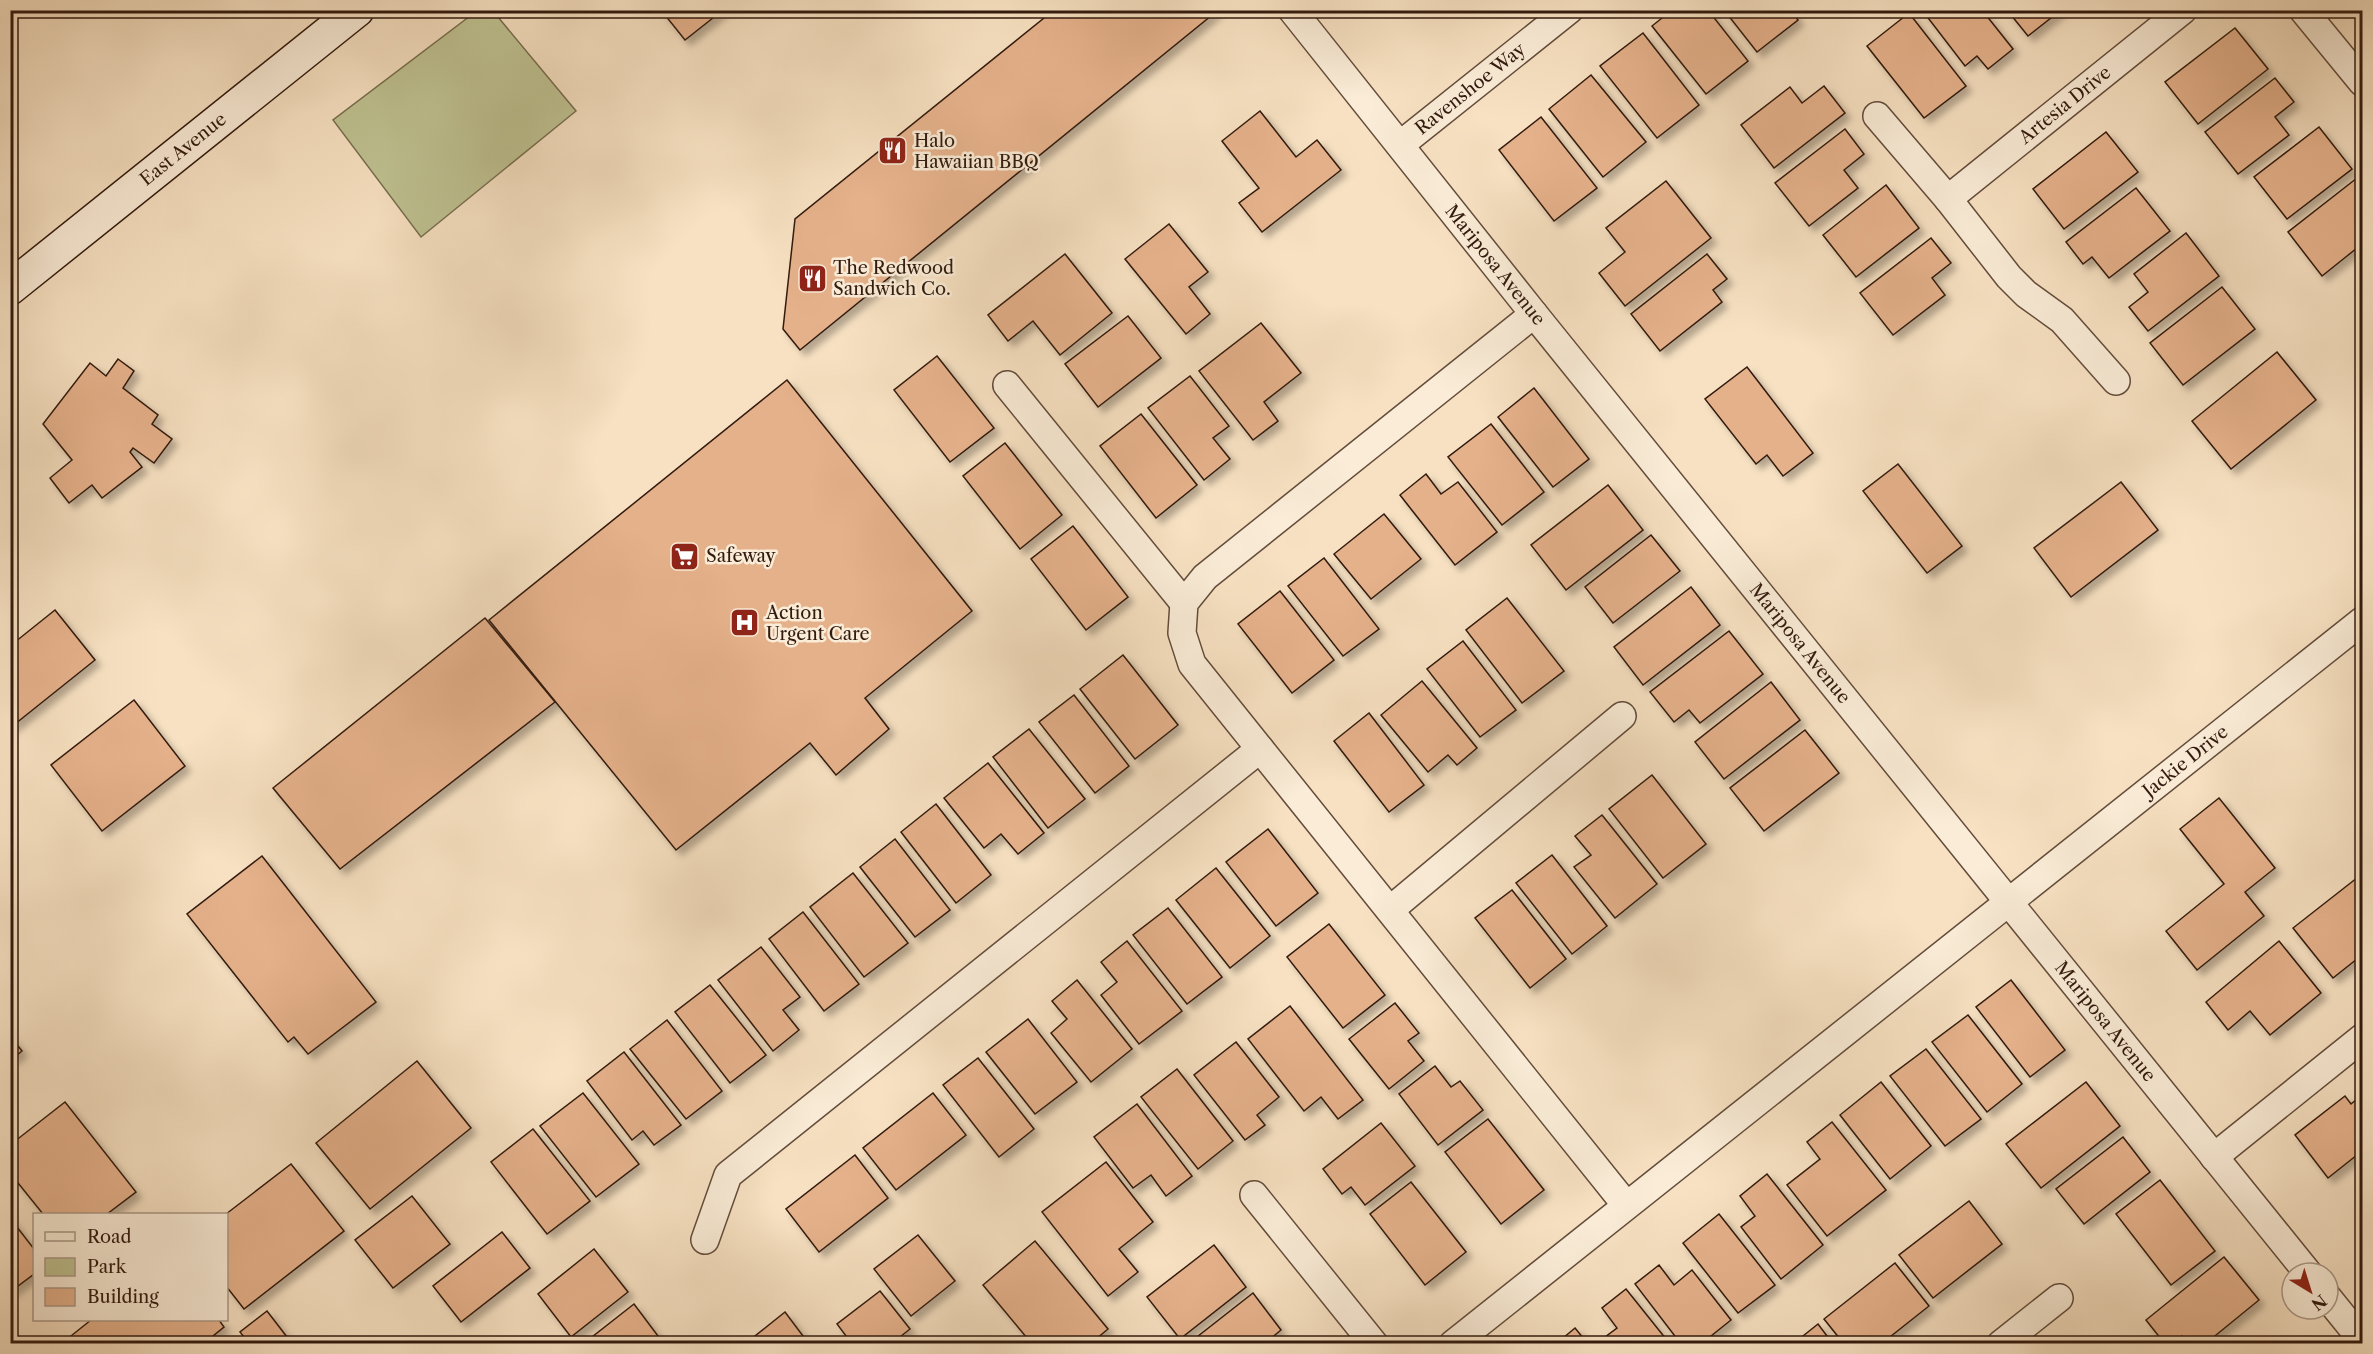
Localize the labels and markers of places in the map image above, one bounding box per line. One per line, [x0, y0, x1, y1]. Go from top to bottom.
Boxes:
place label: Halo Hawaiian BBQ [914, 130, 1039, 173]
restaurant icon: Halo Hawaiian BBQ [877, 135, 909, 167]
place label: The Redwood Sandwich Co. [833, 257, 954, 300]
restaurant icon: The Redwood Sandwich Co. [796, 262, 828, 294]
supermarket icon: Safeway [669, 540, 701, 572]
place label: Safeway [706, 545, 777, 567]
place label: Action Urgent Care [765, 602, 870, 645]
hospital icon: Action Urgent Care [729, 607, 761, 639]

